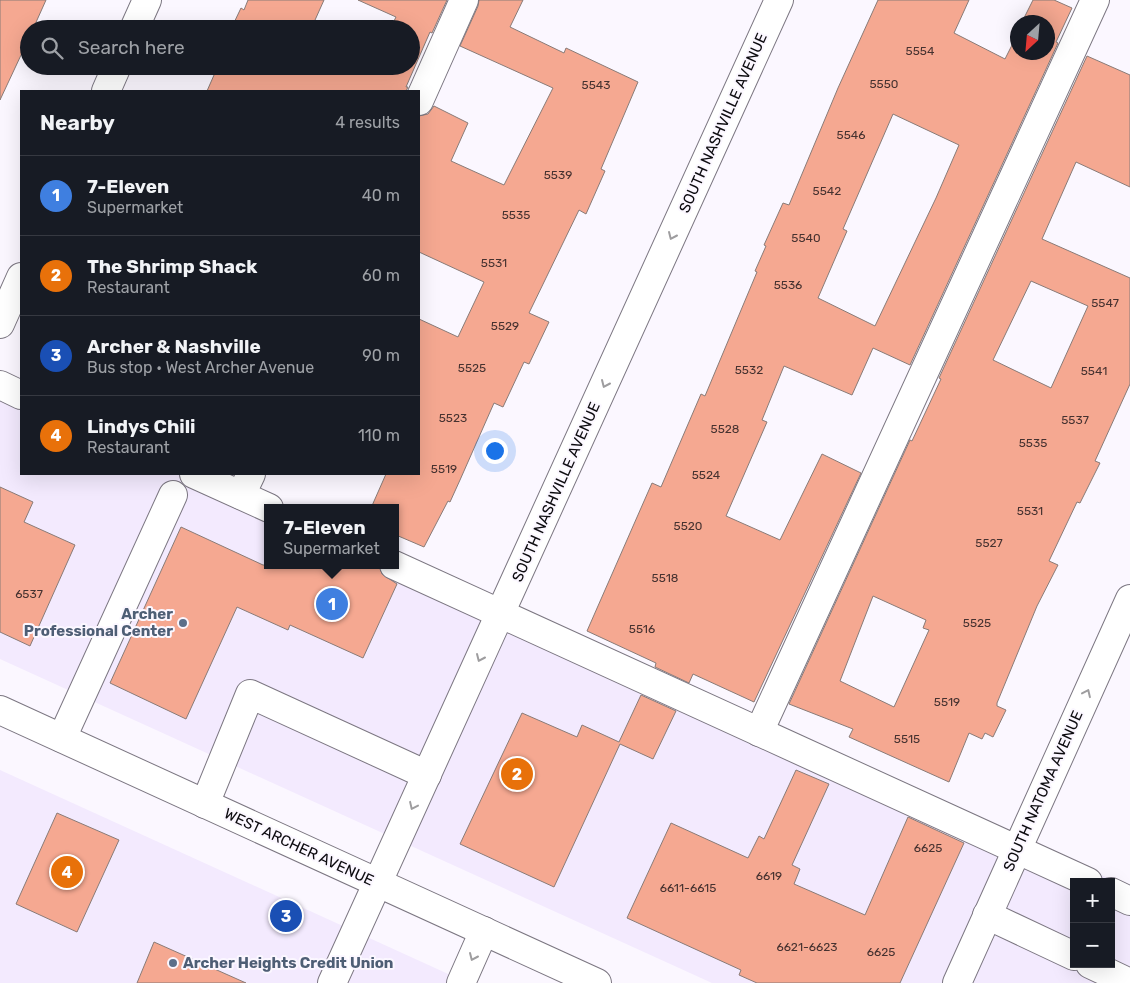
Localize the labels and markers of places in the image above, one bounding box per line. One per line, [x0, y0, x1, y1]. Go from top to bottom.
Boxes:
pin: 1 [316, 585, 348, 623]
place label: Archer Professional Center [24, 605, 173, 640]
marker: Archer Professional Center [177, 617, 189, 629]
pin: 2 [501, 755, 533, 793]
pin: 4 [51, 853, 83, 891]
pin: 3 [270, 897, 302, 935]
place label: Archer Heights Credit Union [183, 954, 394, 972]
marker: Archer Heights Credit Union [167, 957, 179, 969]

